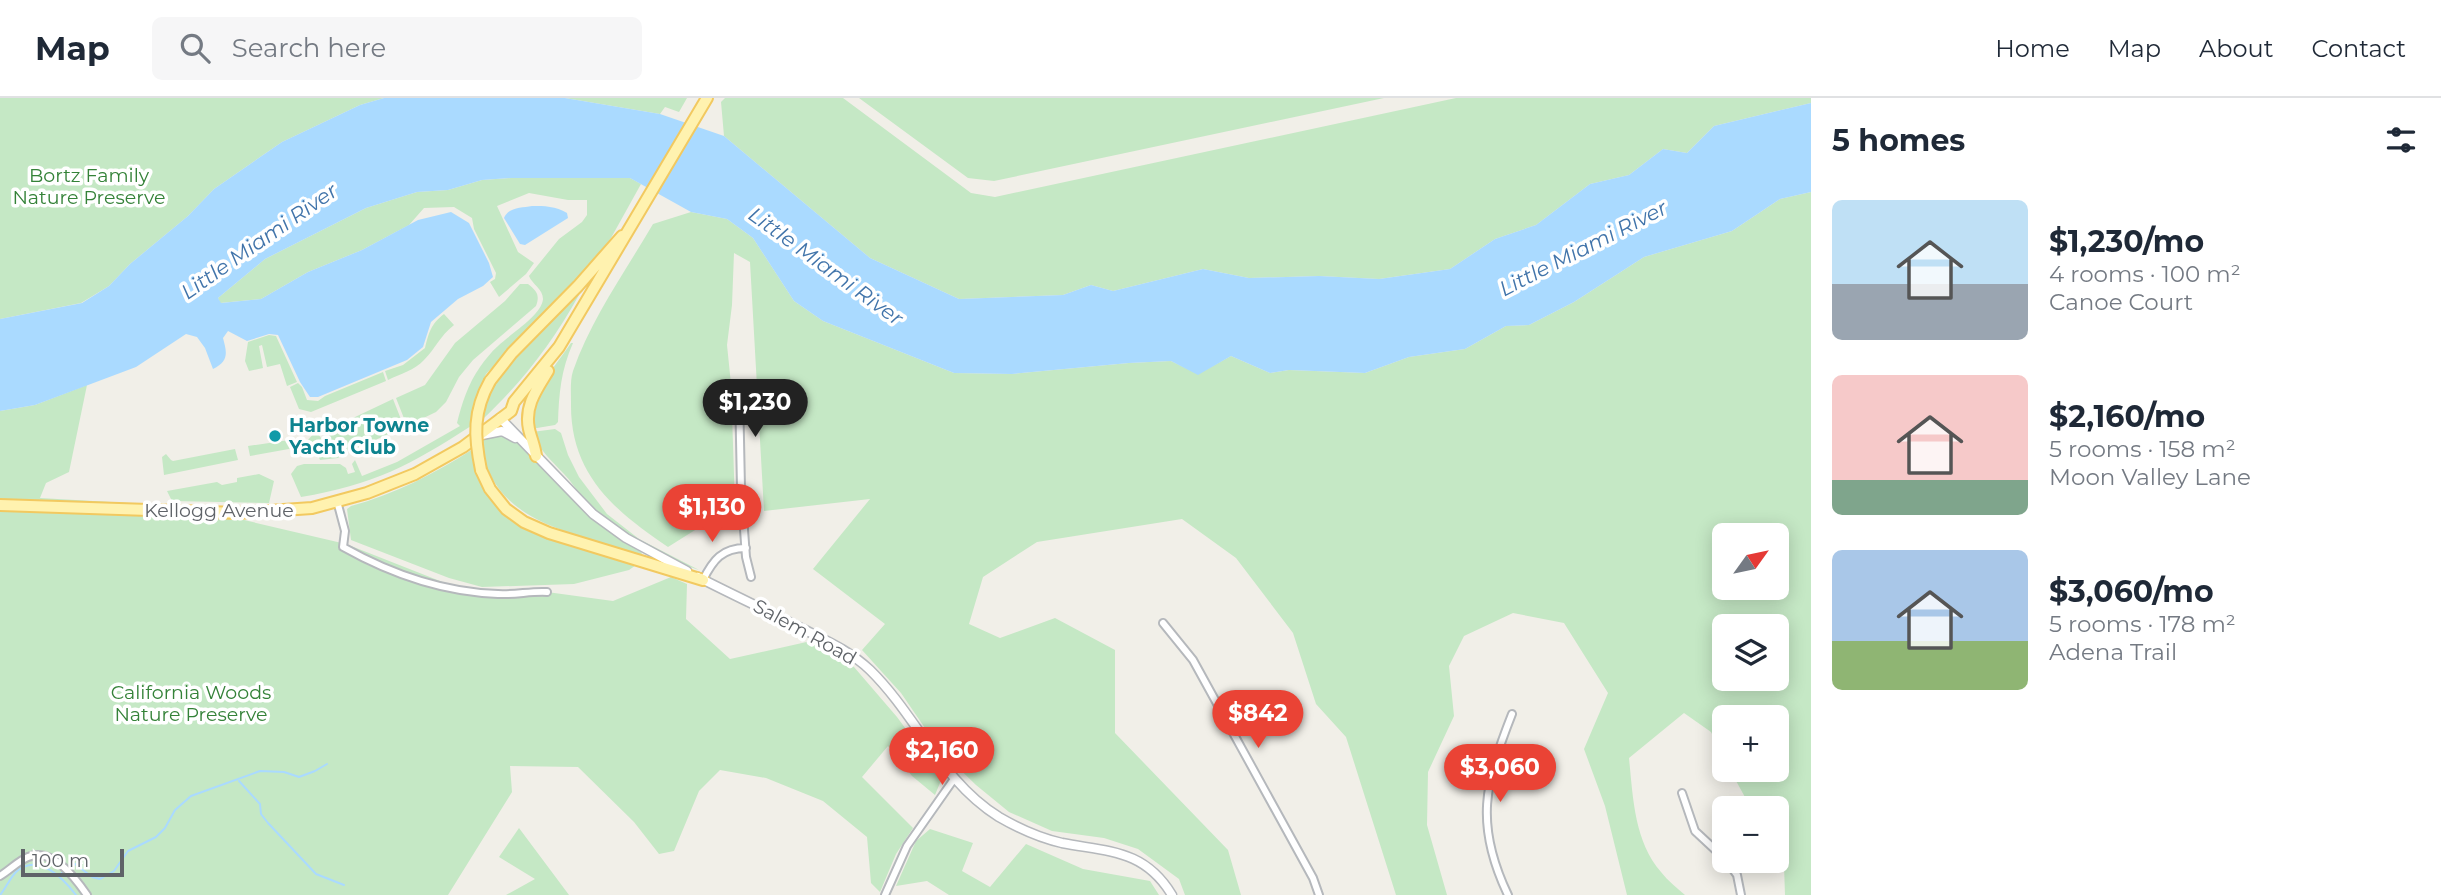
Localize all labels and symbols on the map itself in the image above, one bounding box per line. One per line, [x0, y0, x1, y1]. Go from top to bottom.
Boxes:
park label: Bortz Family Nature Preserve [12, 164, 166, 209]
water label: Little Miami River [176, 177, 342, 304]
water label: Little Miami River [1495, 195, 1672, 301]
water label: Little Miami River [744, 202, 909, 331]
pin: $1,230 [698, 380, 812, 439]
place label: Harbor Towne Yacht Club [288, 414, 429, 459]
marker: Harbor Towne Yacht Club [267, 428, 283, 444]
pin: $1,130 [655, 484, 769, 544]
street label: Kellogg Avenue [144, 499, 294, 522]
north arrow [1712, 523, 1788, 600]
street label: Salem Road [749, 594, 861, 670]
park label: California Woods Nature Preserve [111, 681, 271, 726]
pin: $842 [1217, 690, 1299, 750]
pin: $2,160 [885, 728, 999, 787]
pin: $3,060 [1443, 744, 1557, 804]
scale bar [21, 846, 124, 878]

